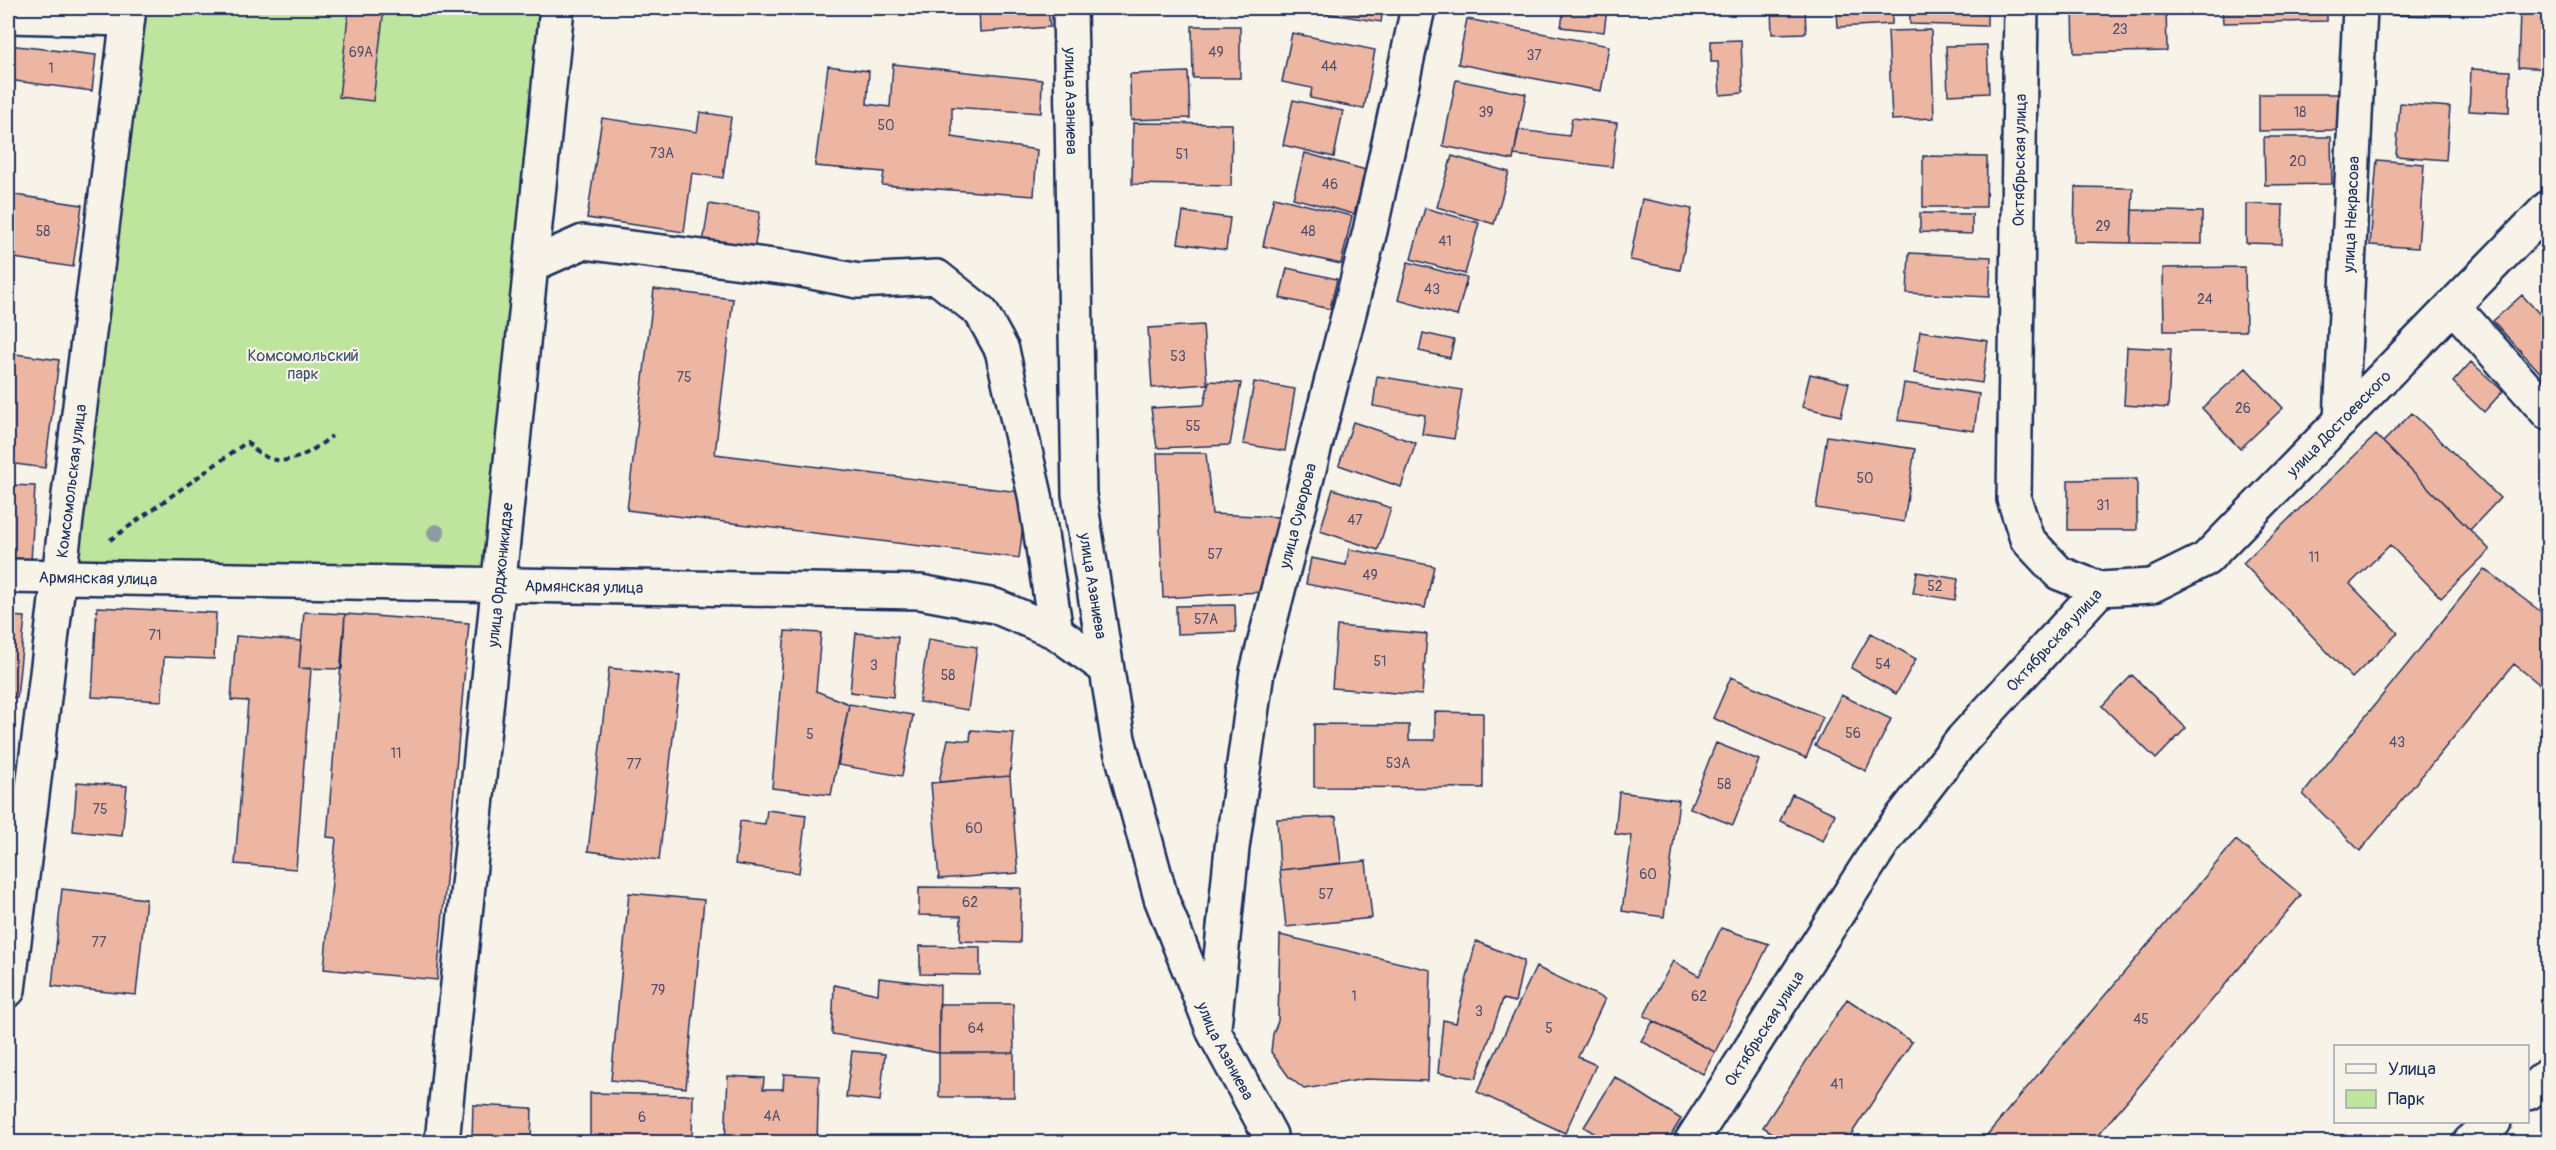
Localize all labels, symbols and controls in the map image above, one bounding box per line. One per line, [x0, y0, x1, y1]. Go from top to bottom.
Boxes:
house number: 23 [2112, 21, 2128, 38]
house number: 69А [349, 44, 373, 61]
house number: 49 [1208, 44, 1224, 61]
street label: улица Азаниева [1060, 46, 1082, 155]
house number: 37 [1526, 47, 1542, 64]
house number: 44 [1321, 58, 1337, 75]
house number: 1 [48, 60, 54, 77]
street label: Октябрьская улица [2009, 93, 2031, 227]
house number: 39 [1478, 104, 1494, 121]
house number: 18 [2294, 104, 2306, 121]
house number: 50 [877, 117, 895, 134]
house number: 73А [650, 145, 674, 162]
house number: 51 [1175, 146, 1189, 163]
house number: 20 [2289, 153, 2307, 170]
street label: улица Некрасова [2339, 155, 2364, 274]
house number: 46 [1322, 176, 1338, 193]
house number: 29 [2095, 218, 2111, 235]
house number: 58 [36, 223, 50, 240]
house number: 48 [1300, 223, 1316, 240]
house number: 41 [1438, 233, 1452, 250]
house number: 43 [1424, 281, 1440, 298]
house number: 24 [2197, 291, 2213, 308]
park label: Комсомольский парк [247, 346, 359, 384]
house number: 53 [1170, 348, 1186, 365]
street label: улица Достоевского [2282, 366, 2396, 482]
house number: 75 [677, 369, 692, 386]
house number: 26 [2235, 400, 2251, 417]
street label: Комсомольская улица [52, 403, 91, 559]
house number: 55 [1185, 418, 1201, 435]
street label: улица Суворова [1275, 461, 1321, 572]
house number: 50 [1856, 470, 1874, 487]
house number: 31 [2096, 497, 2110, 514]
street label: улица Орджоникидзе [483, 502, 518, 649]
house number: 47 [1347, 512, 1363, 529]
street label: улица Азаниева [1074, 530, 1111, 640]
house number: 57 [1208, 546, 1223, 563]
house number: 11 [2309, 549, 2319, 566]
house number: 49 [1362, 567, 1378, 584]
street label: Армянская улица [38, 568, 158, 590]
street label: Армянская улица [524, 576, 643, 598]
house number: 52 [1927, 578, 1943, 595]
street label: Октябрьская улица [2002, 585, 2107, 696]
house number: 57А [1194, 611, 1218, 628]
house number: 71 [149, 627, 161, 644]
house number: 51 [1373, 653, 1387, 670]
house number: 54 [1875, 656, 1891, 673]
house number: 3 [870, 657, 878, 674]
house number: 58 [941, 667, 955, 684]
house number: 56 [1845, 725, 1861, 742]
house number: 5 [806, 726, 814, 743]
house number: 43 [2389, 734, 2405, 751]
house number: 11 [391, 745, 401, 762]
house number: 53А [1386, 755, 1410, 772]
house number: 77 [627, 756, 642, 773]
house number: 58 [1717, 776, 1731, 793]
house number: 75 [93, 801, 108, 818]
house number: 60 [965, 820, 983, 837]
house number: 60 [1639, 866, 1657, 883]
house number: 57 [1319, 886, 1334, 903]
house number: 62 [962, 894, 978, 911]
house number: 77 [92, 934, 107, 951]
street label: Октябрьская улица [1720, 967, 1809, 1090]
house number: 79 [651, 982, 665, 999]
house number: 1 [1351, 988, 1357, 1005]
house number: 62 [1691, 988, 1707, 1005]
street label: улица Азаниева [1192, 998, 1258, 1104]
house number: 3 [1475, 1003, 1483, 1020]
house number: 45 [2133, 1011, 2149, 1028]
house number: 64 [968, 1020, 984, 1037]
house number: 5 [1545, 1020, 1553, 1037]
legend [2334, 1045, 2529, 1123]
text: Улица [2388, 1058, 2436, 1081]
house number: 41 [1830, 1076, 1844, 1093]
text: Парк [2388, 1088, 2425, 1111]
house number: 4А [763, 1108, 781, 1125]
house number: 6 [638, 1109, 646, 1126]

